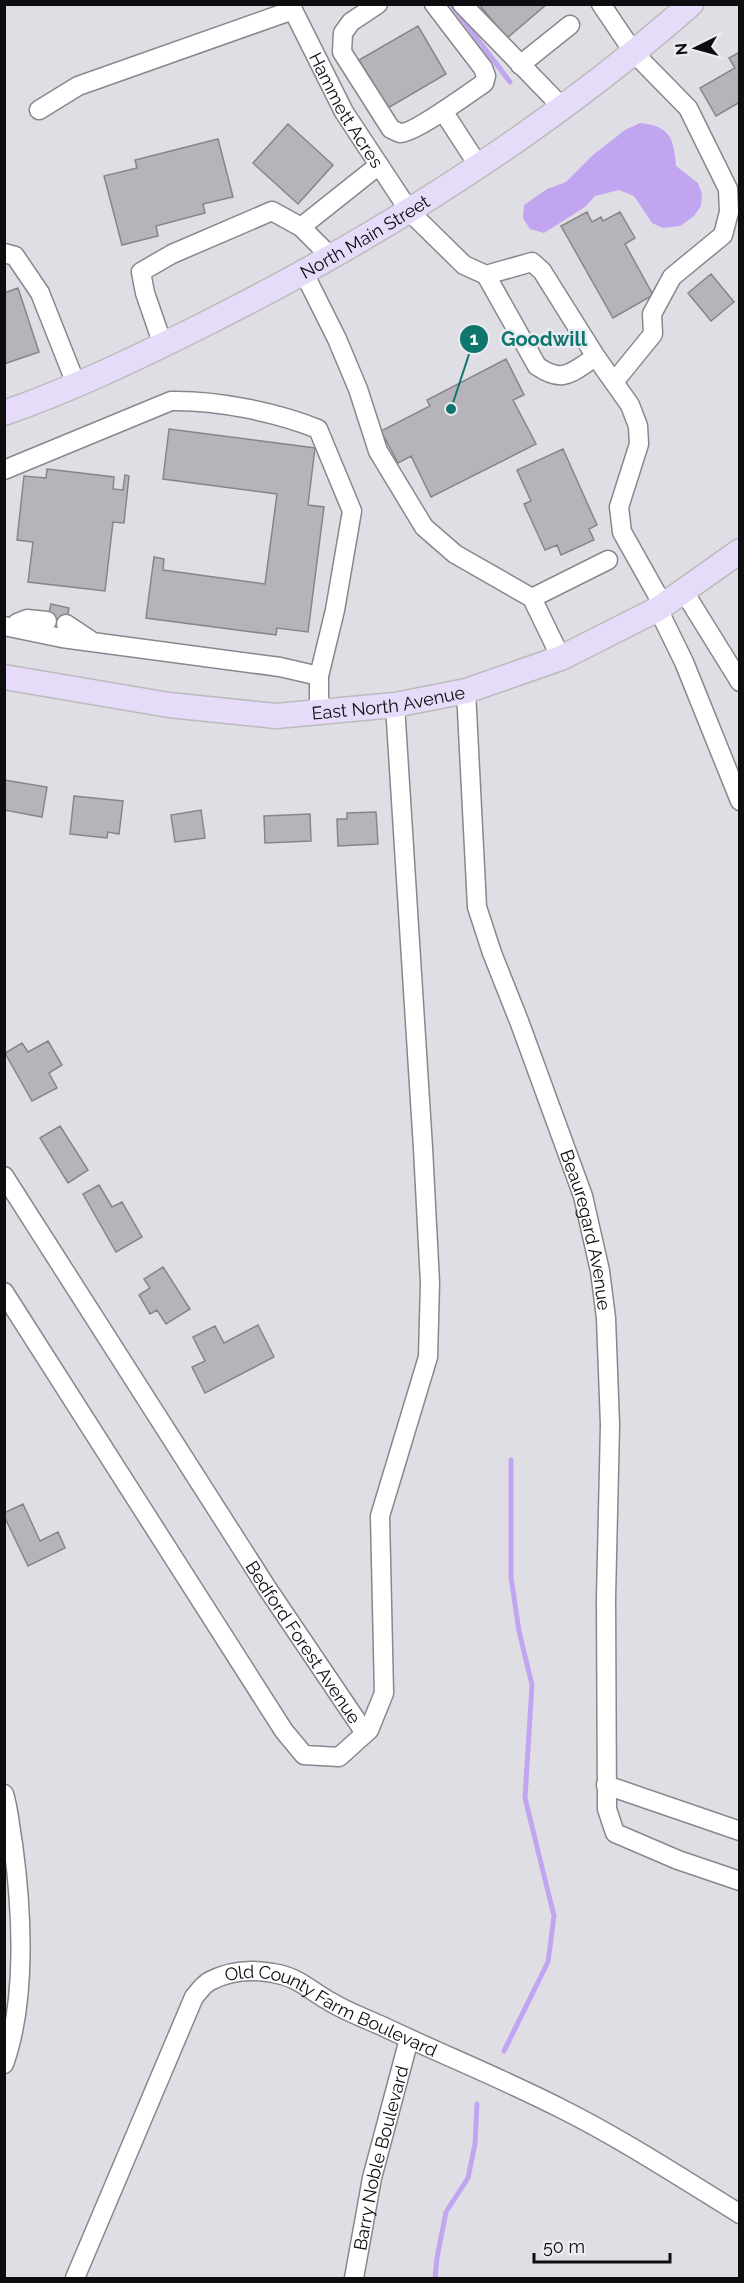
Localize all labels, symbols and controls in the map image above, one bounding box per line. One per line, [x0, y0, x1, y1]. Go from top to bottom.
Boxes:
north arrow [666, 18, 726, 78]
text: N [672, 42, 692, 56]
street label: Hammett Acres [305, 49, 388, 172]
street label: North Main Street [296, 190, 433, 283]
callout: Goodwill [459, 320, 599, 358]
text: Goodwill [501, 327, 588, 351]
text: 1 [470, 328, 479, 349]
street label: East North Avenue [311, 681, 467, 723]
street label: Beauregard Avenue [556, 1147, 615, 1312]
street label: Bedford Forest Avenue [242, 1557, 366, 1728]
street label: Old County Farm Boulevard [223, 1960, 441, 2060]
street label: Barry Noble Boulevard [349, 2063, 412, 2252]
scale bar [534, 2226, 670, 2264]
text: 50 m [543, 2236, 585, 2257]

